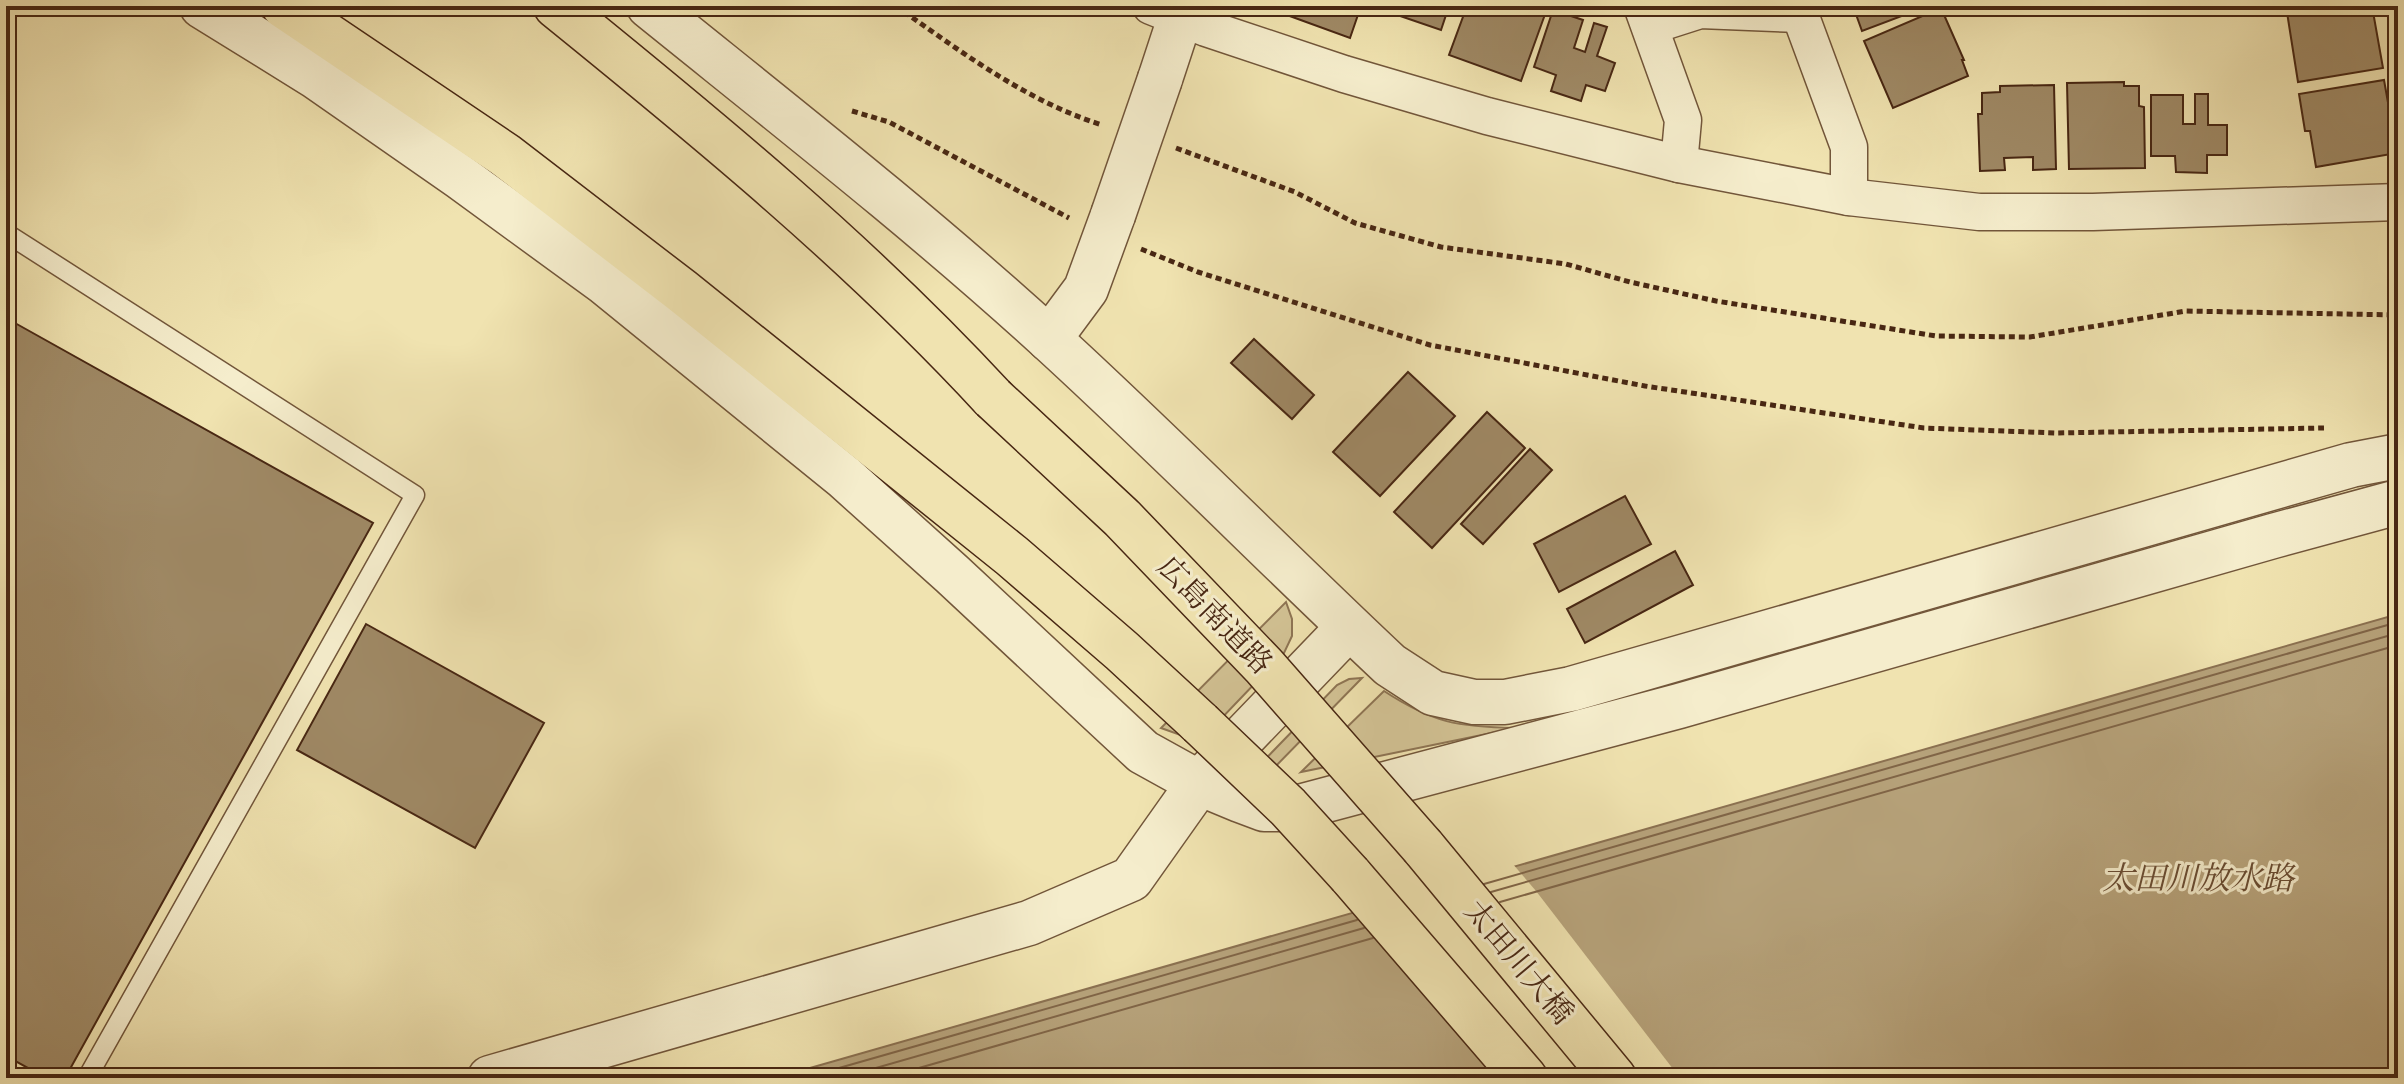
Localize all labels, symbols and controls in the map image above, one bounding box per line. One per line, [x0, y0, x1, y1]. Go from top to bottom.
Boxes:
street label: 広島南道路 [1149, 549, 1280, 683]
water label: 太田川放水路 [2102, 859, 2296, 899]
street label: 太田川大橋 [1455, 893, 1581, 1032]

